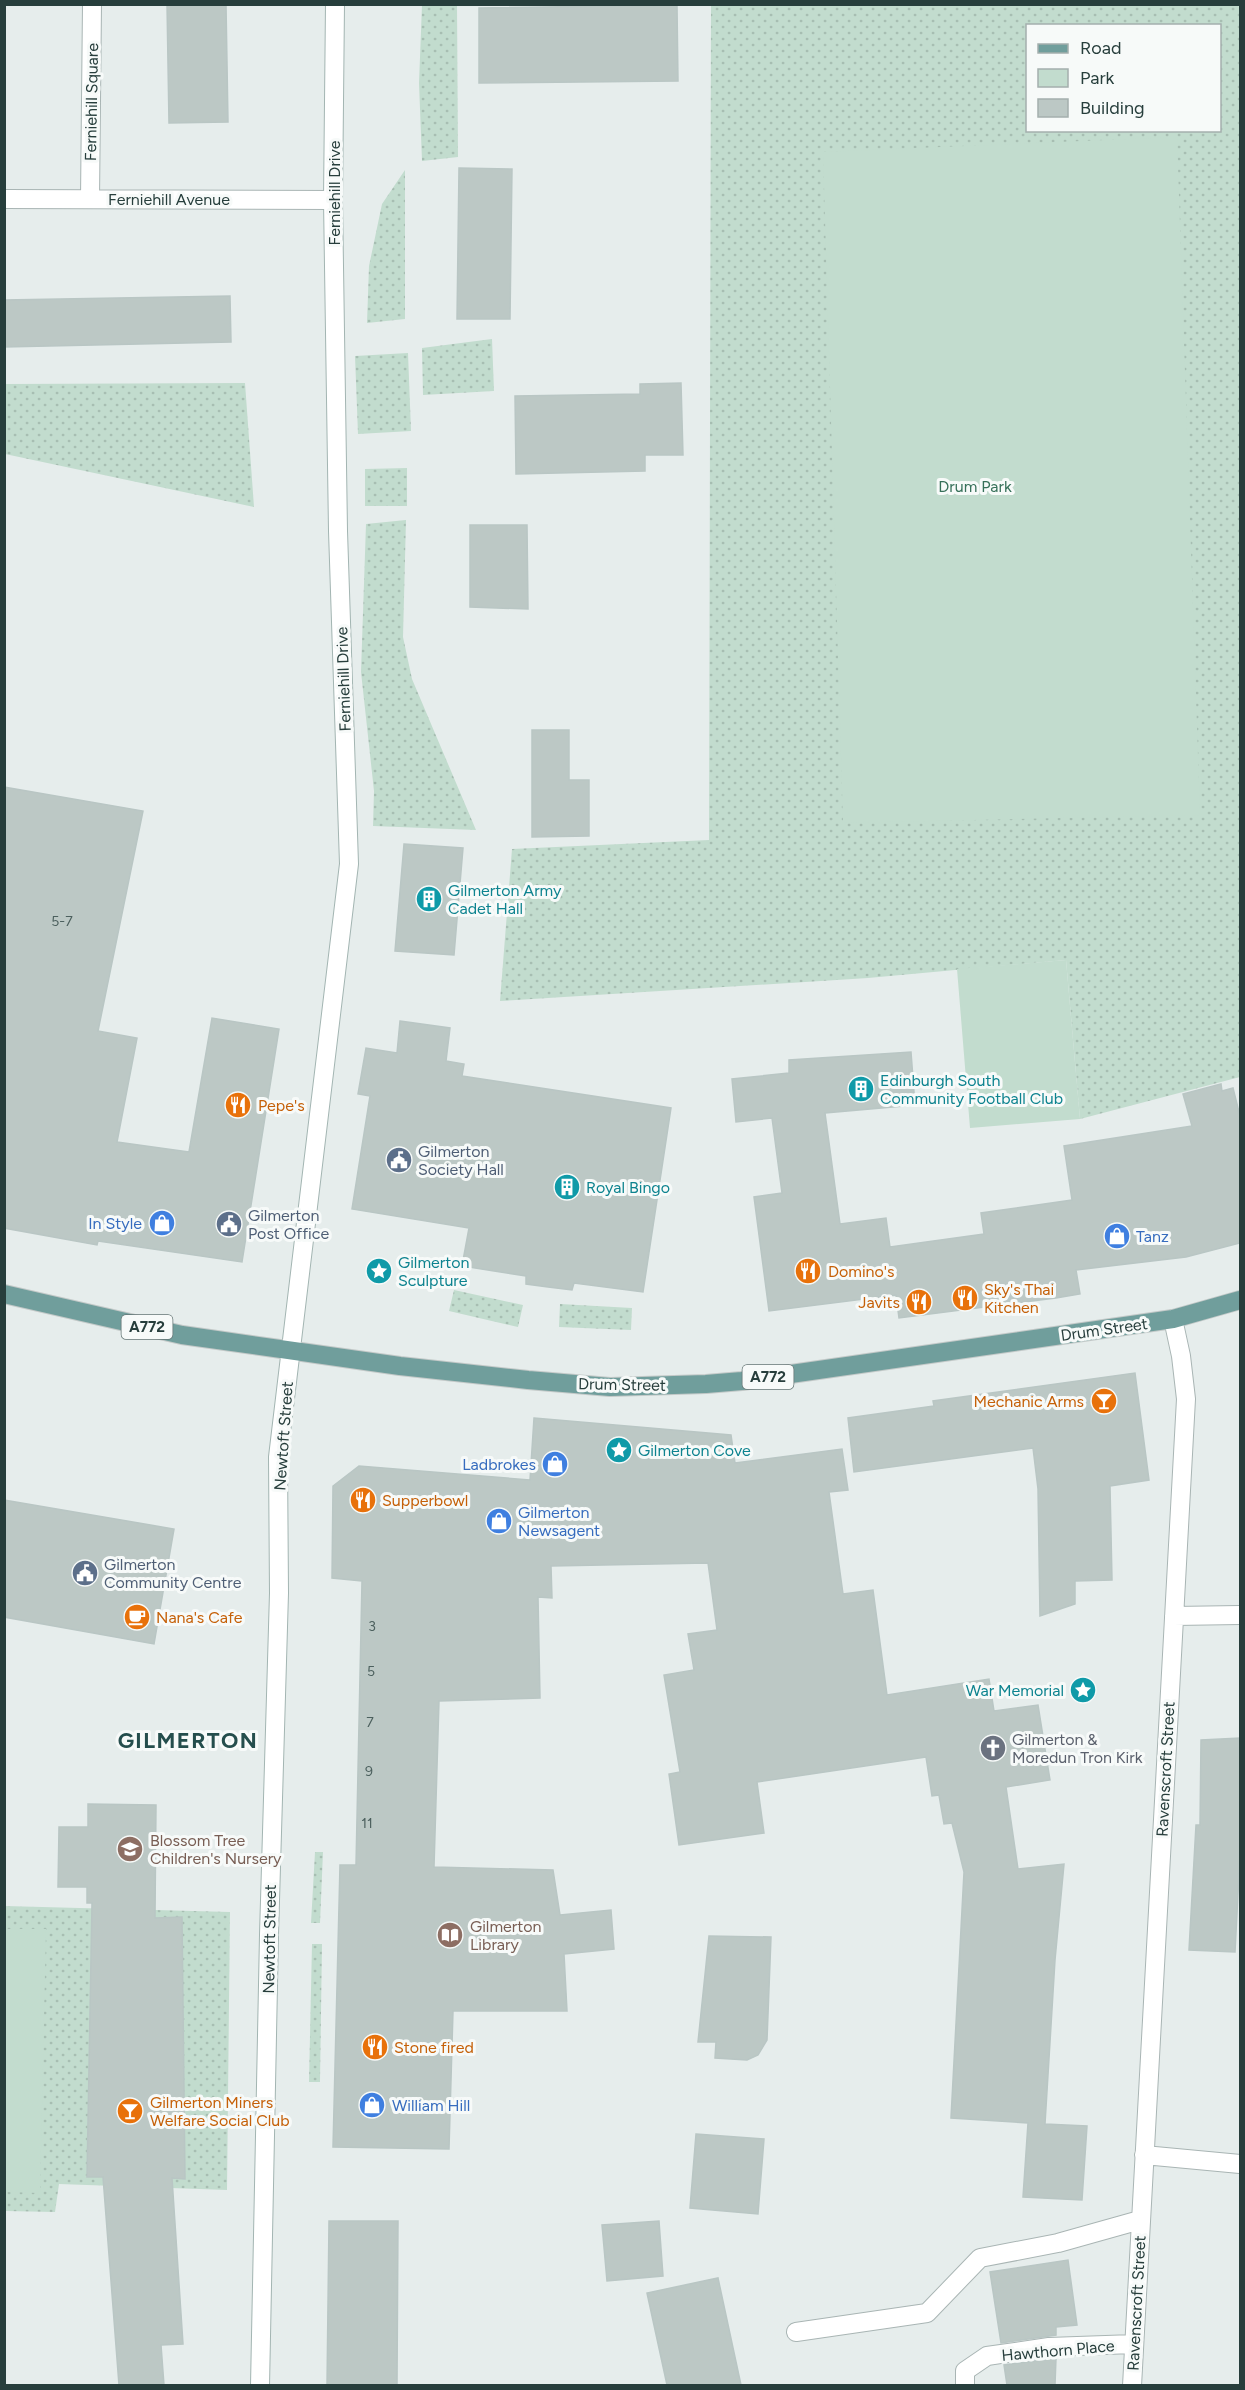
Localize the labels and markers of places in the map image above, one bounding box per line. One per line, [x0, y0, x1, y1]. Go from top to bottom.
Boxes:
place label: Gilmerton Army Cadet Hall [448, 881, 562, 918]
building icon: Gilmerton Army Cadet Hall [414, 884, 444, 914]
place label: Edinburgh South Community Football Club [880, 1071, 1063, 1108]
building icon: Edinburgh South Community Football Club [846, 1074, 876, 1104]
restaurant icon: Pepe's [223, 1090, 253, 1120]
place label: Pepe's [258, 1096, 305, 1115]
place label: Gilmerton Society Hall [418, 1142, 504, 1179]
public building icon: Gilmerton Society Hall [384, 1145, 414, 1175]
building icon: Royal Bingo [552, 1172, 582, 1202]
place label: Royal Bingo [586, 1178, 670, 1197]
place label: Gilmerton Post Office [248, 1206, 329, 1243]
shop icon: In Style [147, 1208, 177, 1238]
public building icon: Gilmerton Post Office [214, 1209, 244, 1239]
place label: In Style [88, 1214, 142, 1233]
shop icon: Tanz [1102, 1221, 1132, 1251]
place label: Tanz [1136, 1227, 1169, 1246]
place label: Gilmerton Sculpture [398, 1253, 469, 1290]
place icon: Gilmerton Sculpture [364, 1256, 394, 1286]
restaurant icon: Domino's [793, 1256, 823, 1286]
place label: Domino's [828, 1262, 894, 1281]
place label: Sky's Thai Kitchen [984, 1280, 1054, 1317]
restaurant icon: Sky's Thai Kitchen [950, 1283, 980, 1313]
restaurant icon: Javits [904, 1287, 934, 1317]
place label: Javits [858, 1293, 900, 1312]
bar icon: Mechanic Arms [1089, 1386, 1119, 1416]
place label: Mechanic Arms [973, 1392, 1084, 1411]
place icon: Gilmerton Cove [604, 1435, 634, 1465]
place label: Gilmerton Cove [638, 1441, 751, 1460]
shop icon: Ladbrokes [540, 1449, 570, 1479]
place label: Ladbrokes [462, 1455, 536, 1474]
restaurant icon: Supperbowl [348, 1485, 378, 1515]
place label: Supperbowl [382, 1491, 468, 1510]
place label: Gilmerton Newsagent [518, 1503, 600, 1540]
shop icon: Gilmerton Newsagent [484, 1506, 514, 1536]
place label: Gilmerton Community Centre [104, 1555, 242, 1592]
public building icon: Gilmerton Community Centre [70, 1558, 100, 1588]
cafe icon: Nana's Cafe [122, 1602, 152, 1632]
place label: Nana's Cafe [156, 1608, 243, 1627]
place icon: War Memorial [1068, 1675, 1098, 1705]
place label: War Memorial [966, 1681, 1064, 1700]
place label: Gilmerton & Moredun Tron Kirk [1012, 1730, 1143, 1767]
church icon: Gilmerton & Moredun Tron Kirk [978, 1733, 1008, 1763]
place label: Blossom Tree Children's Nursery [150, 1831, 282, 1868]
school or university icon: Blossom Tree Children's Nursery [115, 1834, 145, 1864]
place label: Gilmerton Library [470, 1917, 541, 1954]
library icon: Gilmerton Library [435, 1920, 465, 1950]
restaurant icon: Stone fired [360, 2032, 390, 2062]
place label: Stone fired [394, 2038, 474, 2057]
shop icon: William Hill [357, 2090, 387, 2120]
place label: Gilmerton Miners Welfare Social Club [150, 2093, 290, 2130]
bar icon: Gilmerton Miners Welfare Social Club [115, 2096, 145, 2126]
place label: William Hill [392, 2096, 470, 2115]

